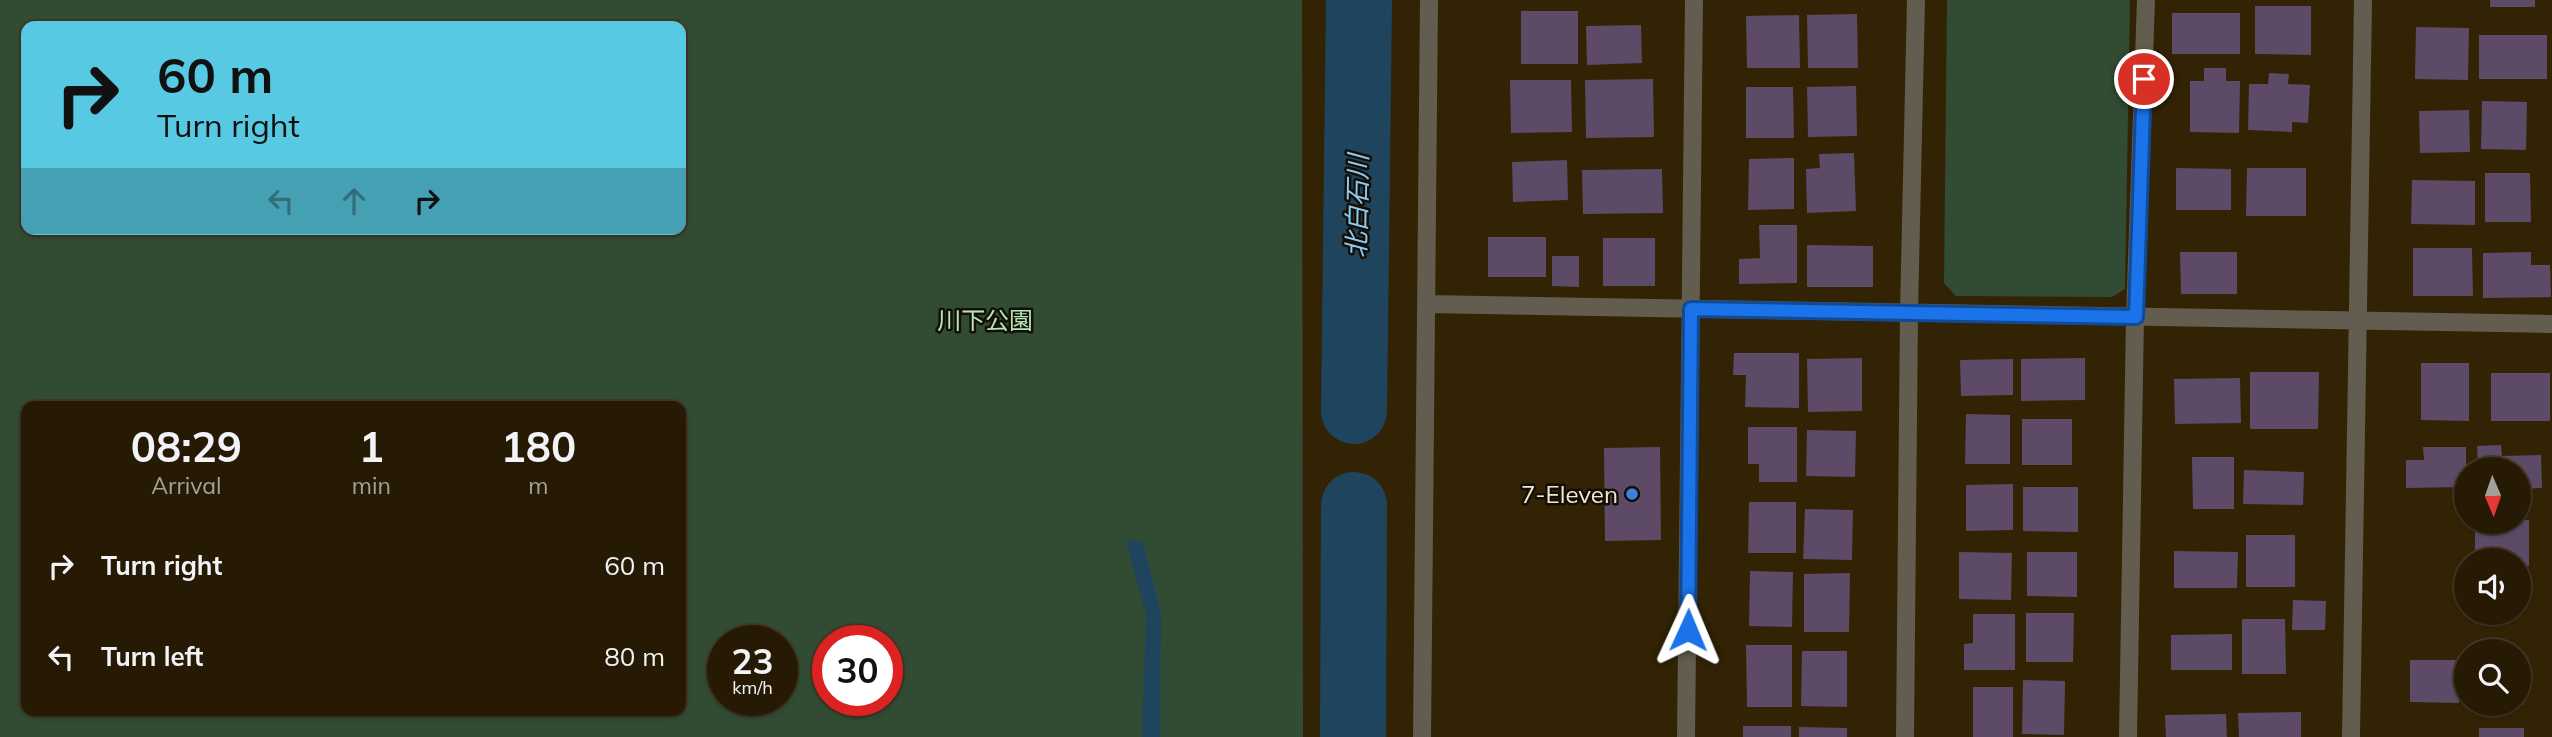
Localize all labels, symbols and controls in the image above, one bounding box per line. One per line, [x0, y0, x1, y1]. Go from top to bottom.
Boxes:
text: 60 m [157, 44, 273, 105]
icon: right [42, 49, 133, 140]
pin [2114, 49, 2174, 109]
icon: arrive [2125, 60, 2163, 98]
text: Turn right [157, 105, 300, 145]
water label: 北白石川 [1340, 151, 1374, 258]
icon: left [262, 182, 300, 220]
icon: ahead [335, 182, 373, 220]
icon: right [408, 182, 446, 220]
park label: 川下公園 [937, 305, 1033, 335]
text: 08:29 [131, 420, 242, 473]
text: 1 [359, 420, 384, 473]
text: 180 [501, 420, 576, 473]
north arrow [2454, 457, 2530, 534]
map controls [2454, 457, 2531, 716]
text: Arrival [151, 471, 222, 500]
text: min [352, 471, 391, 500]
text: m [528, 471, 549, 500]
place label: 7-Eleven [1521, 479, 1618, 509]
marker: 7-Eleven [1624, 486, 1640, 502]
icon: right [42, 547, 80, 585]
button: sound [2454, 548, 2531, 625]
text: Turn right [101, 549, 222, 582]
text: 60 m [604, 549, 665, 582]
position arrow [1651, 593, 1725, 667]
speed limit sign: 30 [812, 625, 903, 716]
icon: left [42, 638, 80, 676]
text: 23 [731, 639, 774, 683]
button: search [2454, 639, 2531, 716]
text: Turn left [101, 640, 203, 673]
text: 80 m [604, 640, 665, 673]
text: km/h [732, 676, 773, 699]

